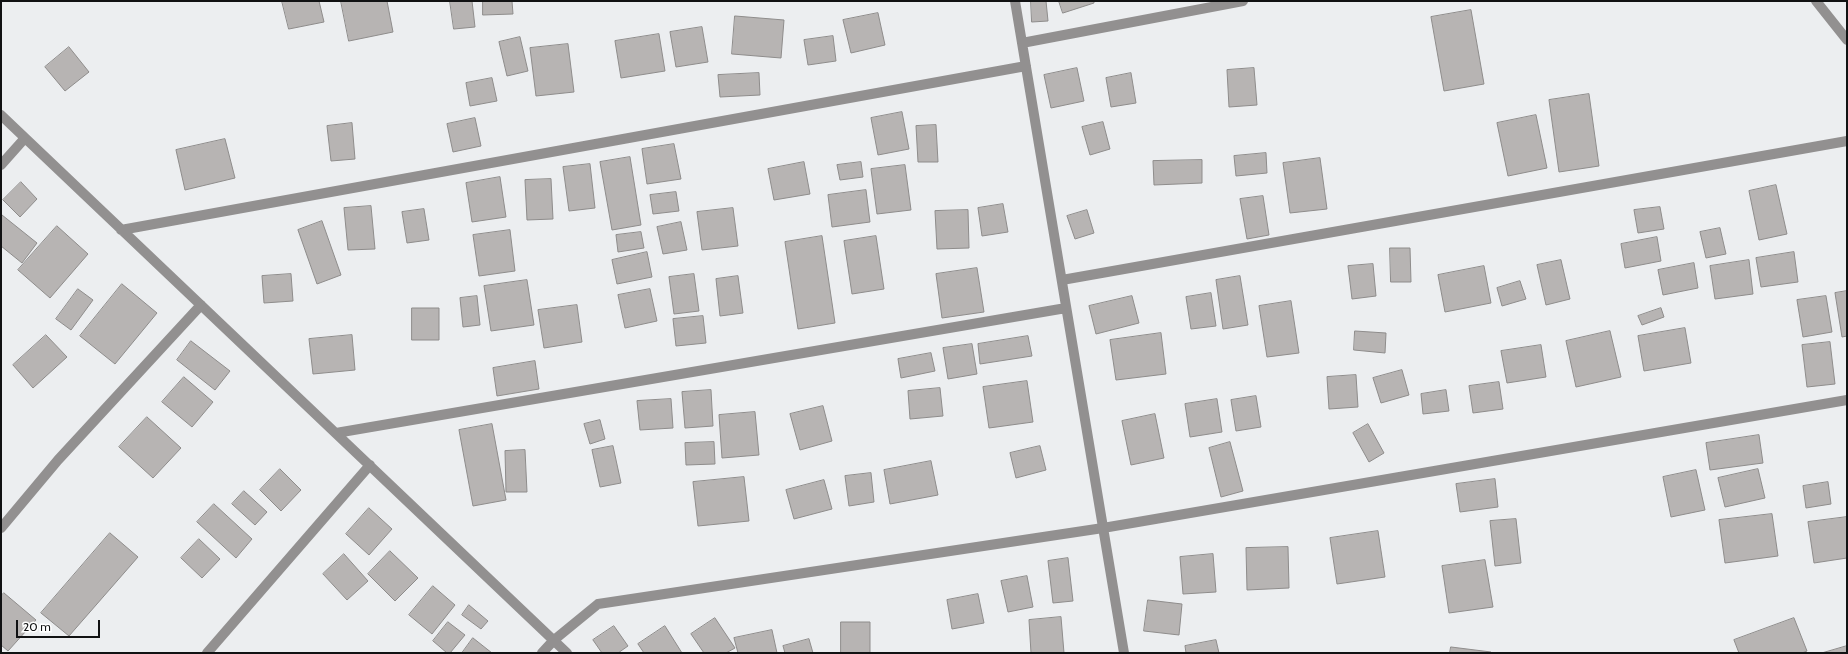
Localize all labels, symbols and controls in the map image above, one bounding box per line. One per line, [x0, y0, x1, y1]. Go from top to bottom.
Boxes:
scale bar [18, 612, 102, 638]
text: 20 m [23, 619, 51, 634]

